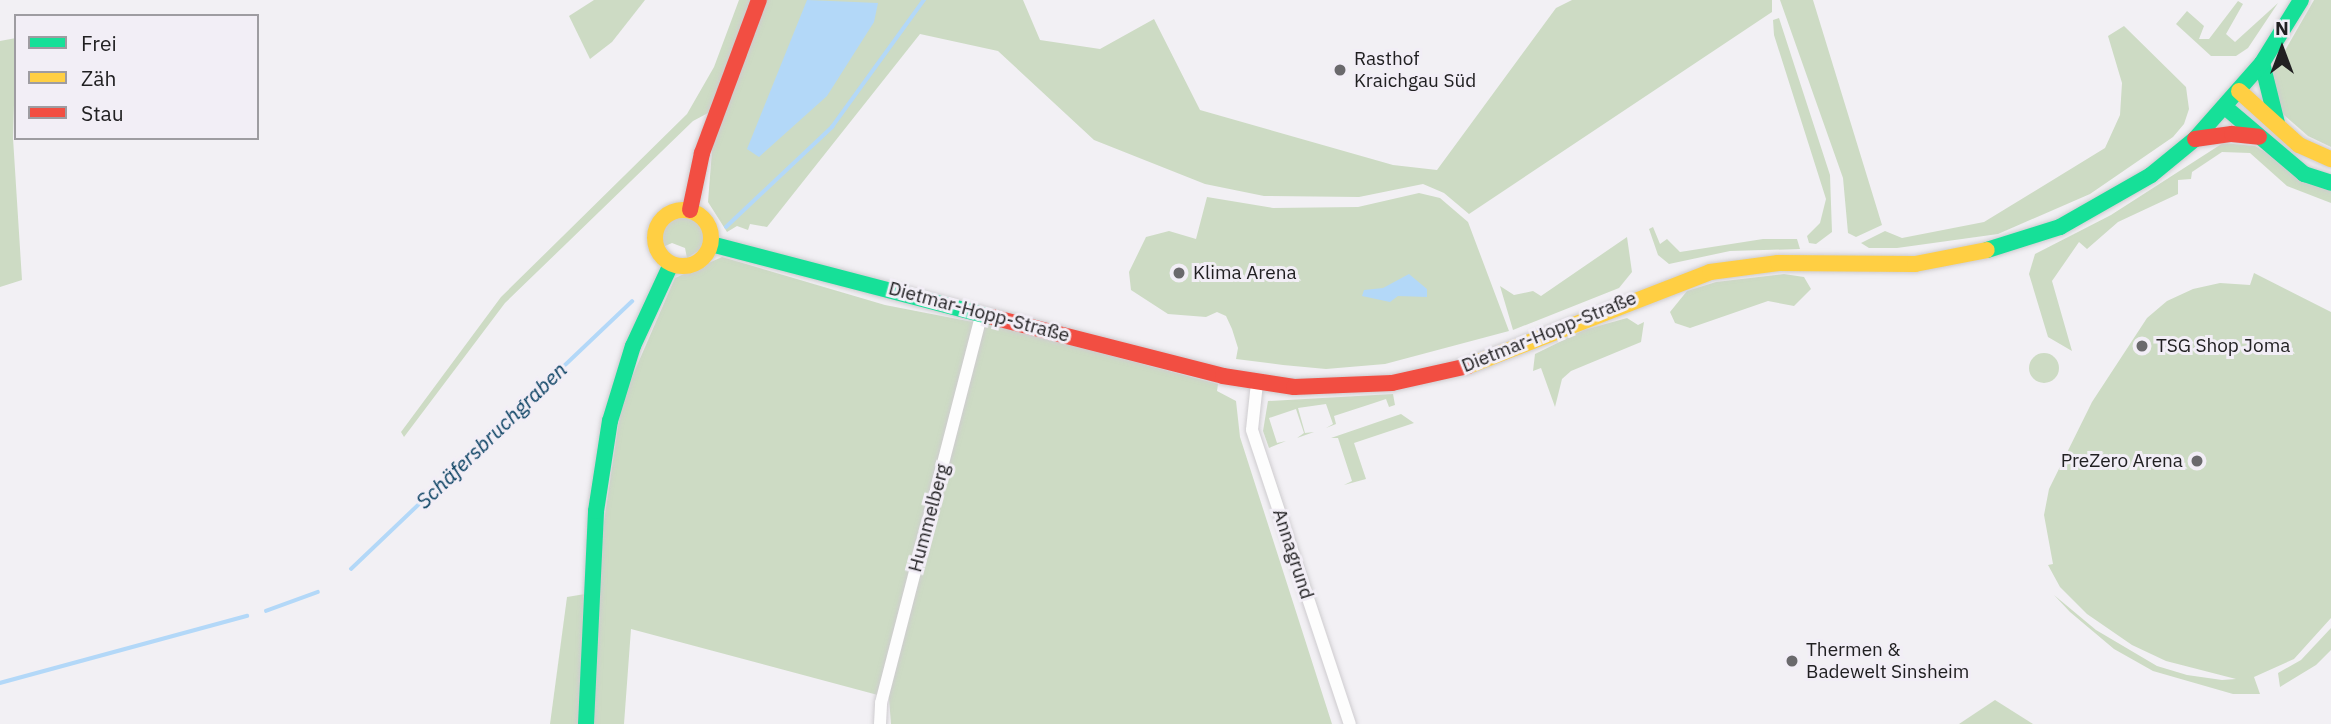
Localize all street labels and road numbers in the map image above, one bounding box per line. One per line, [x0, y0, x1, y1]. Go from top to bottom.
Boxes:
street label: Dietmar-Hopp-Straße [886, 277, 1072, 347]
street label: Dietmar-Hopp-Straße [1458, 287, 1640, 377]
street label: Hummelberg [904, 461, 954, 575]
street label: Annagrund [1268, 506, 1318, 602]

